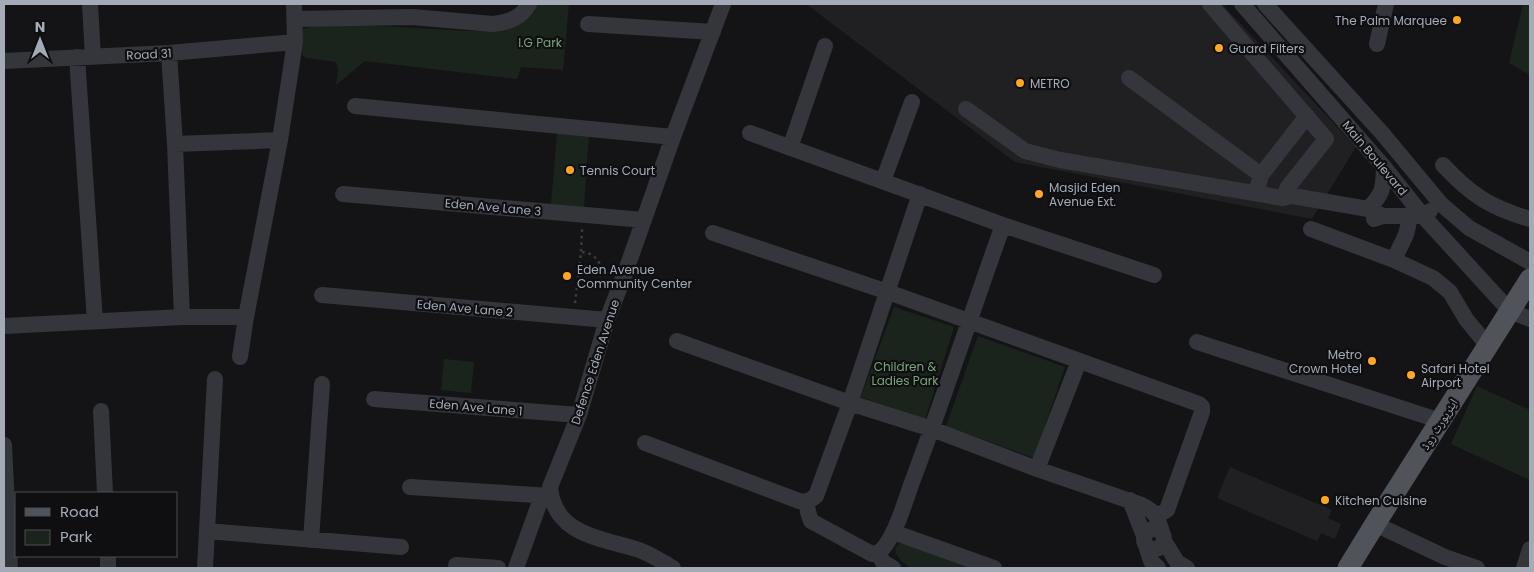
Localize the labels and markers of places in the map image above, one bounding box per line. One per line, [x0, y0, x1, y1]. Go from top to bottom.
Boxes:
place label: The Palm Marquee [1335, 12, 1447, 29]
marker: The Palm Marquee [1451, 14, 1463, 26]
place label: Guard Filters [1229, 40, 1304, 57]
marker: Guard Filters [1213, 42, 1225, 54]
place label: METRO [1030, 75, 1070, 92]
marker: METRO [1014, 77, 1026, 89]
place label: Tennis Court [580, 162, 655, 179]
marker: Tennis Court [564, 164, 576, 176]
place label: Masjid Eden Avenue Ext. [1049, 179, 1120, 210]
marker: Masjid Eden Avenue Ext. [1033, 188, 1045, 200]
place label: Eden Avenue Community Center [577, 261, 692, 292]
marker: Eden Avenue Community Center [561, 270, 573, 282]
place label: Metro Crown Hotel [1289, 346, 1362, 377]
marker: Metro Crown Hotel [1366, 355, 1378, 367]
place label: Safari Hotel Airport [1421, 360, 1490, 391]
marker: Safari Hotel Airport [1405, 369, 1417, 381]
place label: Kitchen Cuisine [1335, 492, 1427, 509]
marker: Kitchen Cuisine [1319, 494, 1331, 506]

